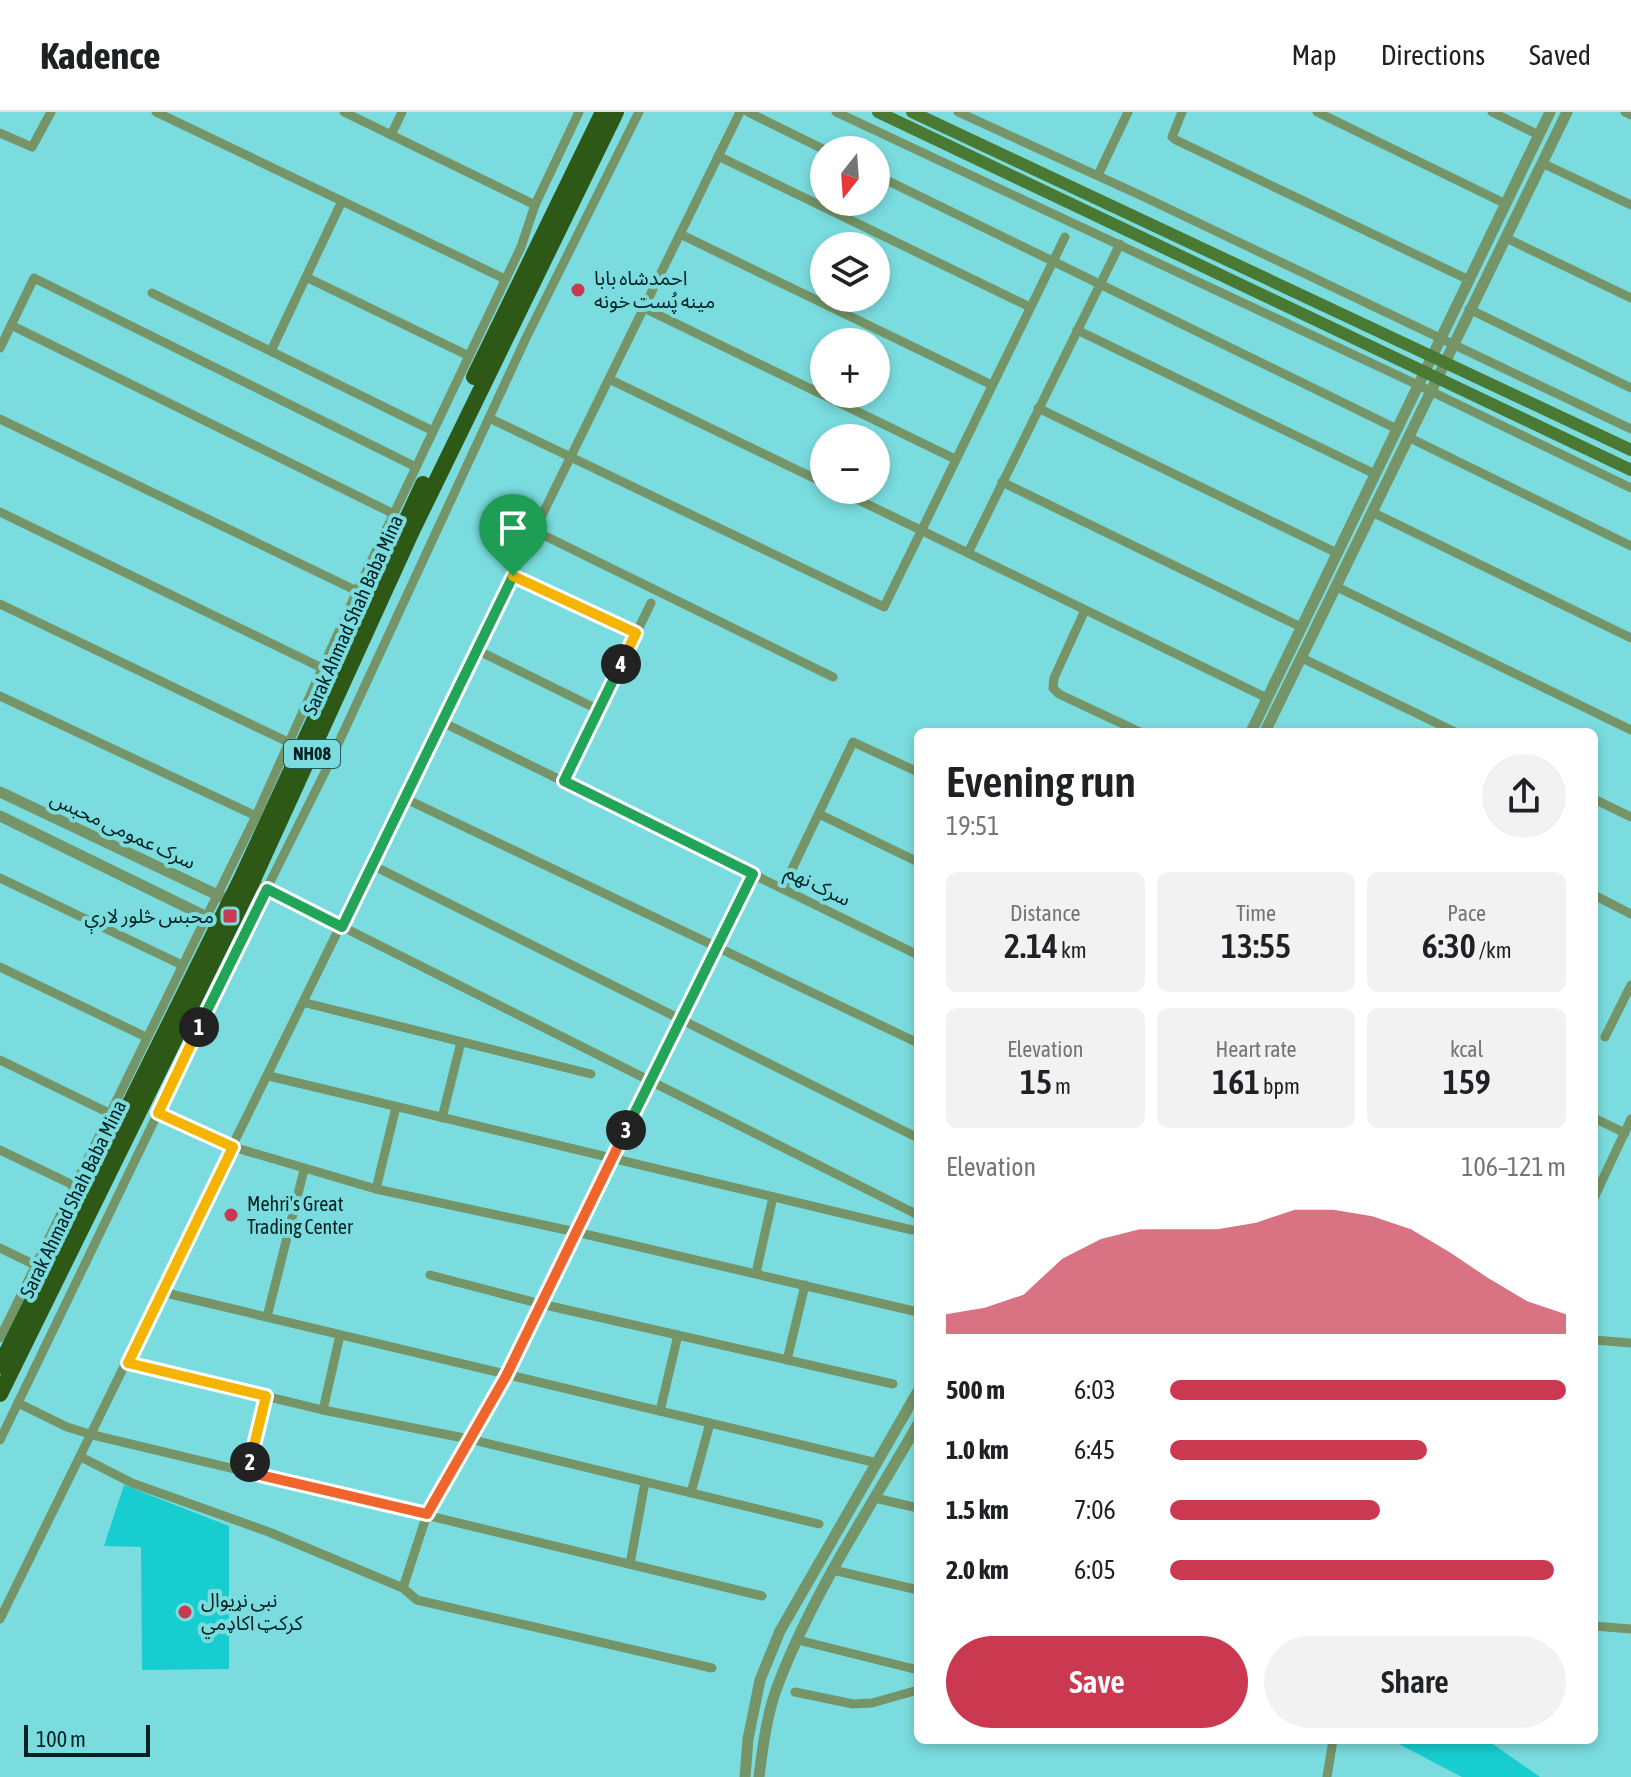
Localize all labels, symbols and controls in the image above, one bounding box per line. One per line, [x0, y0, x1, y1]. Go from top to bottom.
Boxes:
text: Kadence [40, 34, 161, 77]
text: Map [1292, 39, 1337, 71]
text: Directions [1381, 39, 1485, 71]
text: Saved [1529, 39, 1591, 71]
north arrow [810, 136, 890, 216]
map controls [810, 136, 890, 504]
button: layers [810, 232, 890, 312]
place label: احمدشاه بابا مینه پُست خونه [594, 266, 715, 314]
marker: احمدشاه بابا مینه پُست خونه [569, 281, 587, 299]
button: + [810, 328, 890, 408]
button: − [810, 424, 890, 504]
pin [479, 494, 547, 576]
icon: arrive [491, 506, 535, 550]
street label: Sarak Ahmad Shah Baba Mina [298, 511, 407, 718]
pin: 4 [601, 644, 641, 684]
text: 4 [616, 651, 626, 677]
road number: NH08 [284, 740, 340, 768]
button: share [1482, 754, 1566, 838]
text: Evening run [946, 756, 1136, 806]
street label: سرک عمومی محبس [47, 786, 199, 874]
text: 19:51 [946, 811, 1000, 841]
street label: سرک نهم [780, 859, 855, 914]
text: Distance [1010, 900, 1081, 926]
text: Time [1236, 900, 1276, 926]
text: Pace [1447, 900, 1486, 926]
place label: محبس څلور لارې [84, 904, 214, 934]
marker: محبس څلور لارې [221, 907, 239, 925]
text: 2.14 [1004, 926, 1058, 965]
text: 13:55 [1221, 926, 1291, 965]
text: 6:30 [1422, 926, 1476, 965]
text: km [1058, 937, 1087, 963]
text: /km [1476, 937, 1512, 963]
pin: 1 [179, 1007, 219, 1047]
text: 1 [194, 1014, 204, 1040]
text: Elevation [1007, 1036, 1083, 1062]
text: Heart rate [1215, 1036, 1297, 1062]
text: kcal [1450, 1036, 1483, 1062]
text: 15 [1020, 1062, 1052, 1101]
text: 161 [1212, 1062, 1260, 1101]
text: 159 [1443, 1062, 1491, 1101]
text: m [1052, 1073, 1071, 1099]
text: bpm [1260, 1073, 1300, 1099]
street label: Sarak Ahmad Shah Baba Mina [15, 1096, 130, 1301]
pin: 3 [606, 1110, 646, 1150]
text: 3 [621, 1117, 631, 1143]
text: Elevation [946, 1152, 1036, 1182]
text: 106–121 m [1461, 1152, 1566, 1182]
place label: Mehri's Great Trading Center [247, 1192, 354, 1238]
marker: Mehri's Great Trading Center [222, 1206, 240, 1224]
text: 500 m [946, 1375, 1005, 1405]
text: 6:03 [1074, 1375, 1116, 1405]
text: 1.0 km [946, 1435, 1009, 1465]
text: 6:45 [1074, 1435, 1115, 1465]
pin: 2 [230, 1442, 270, 1482]
text: 2 [245, 1449, 255, 1475]
text: 1.5 km [946, 1495, 1009, 1525]
text: 7:06 [1074, 1495, 1116, 1525]
text: 2.0 km [946, 1555, 1009, 1585]
text: 6:05 [1074, 1555, 1116, 1585]
place label: نبی نړیوال کرکټ اکاډمي [201, 1588, 304, 1639]
marker: نبی نړیوال کرکټ اکاډمي [176, 1603, 194, 1621]
button: Save [946, 1636, 1248, 1728]
button: Share [1264, 1636, 1566, 1728]
scale bar [24, 1721, 150, 1757]
text: 100 m [36, 1726, 86, 1752]

